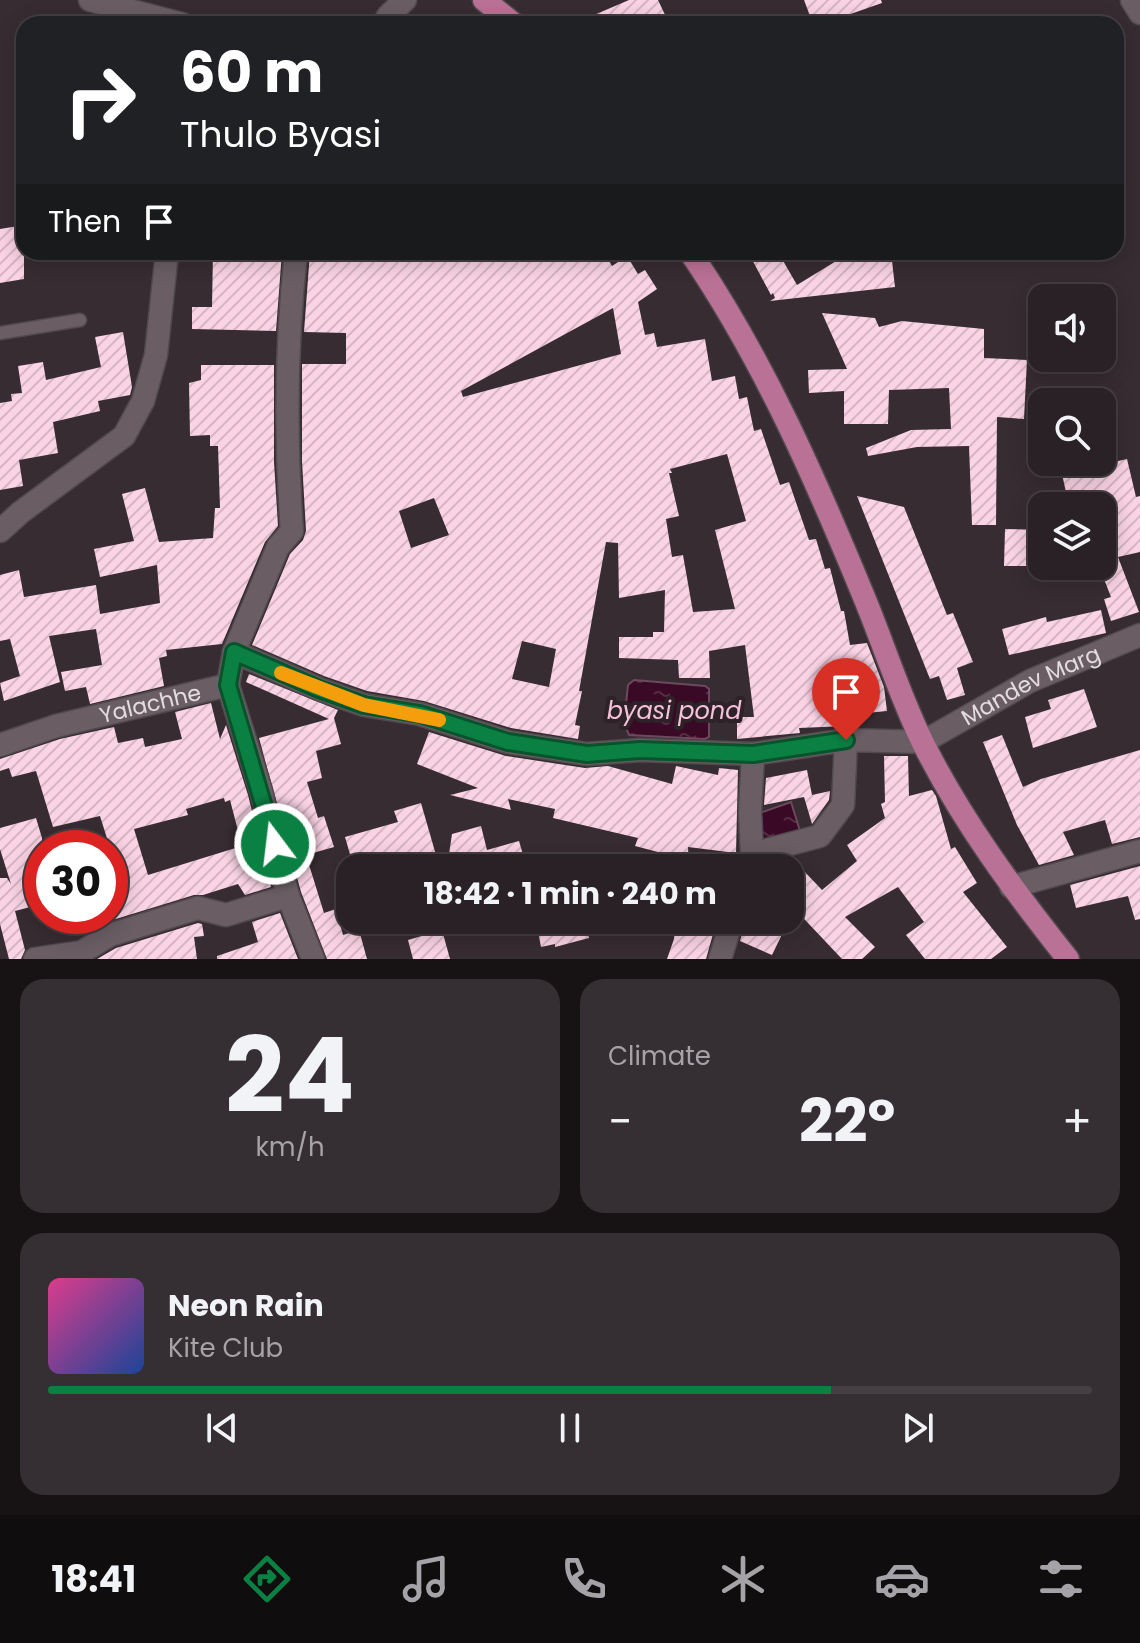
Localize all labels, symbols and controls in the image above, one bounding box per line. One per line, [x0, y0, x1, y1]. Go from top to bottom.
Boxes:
text: 60 m [180, 33, 323, 112]
icon: right [48, 48, 152, 152]
text: Thulo Byasi [180, 109, 381, 160]
text: Then [48, 200, 121, 243]
icon: arrive [137, 200, 181, 244]
map controls [1028, 284, 1116, 580]
button: sound [1028, 284, 1116, 372]
button: search [1028, 388, 1116, 476]
button: layers [1028, 492, 1116, 580]
street label: Mandev Marg [956, 638, 1105, 733]
pin [812, 658, 880, 740]
icon: arrive [824, 670, 868, 714]
street label: Yalachhe [97, 677, 204, 731]
water label: byasi pond [607, 694, 742, 727]
position arrow [233, 802, 317, 886]
speed limit sign: 30 [24, 830, 128, 934]
text: 18:42 · 1 min · 240 m [423, 872, 717, 915]
text: 24 [225, 1003, 355, 1148]
text: Climate [608, 1038, 711, 1074]
text: 22° [799, 1079, 895, 1163]
text: − [608, 1091, 632, 1152]
text: + [1062, 1091, 1092, 1152]
text: km/h [255, 1129, 325, 1165]
text: Neon Rain [168, 1284, 324, 1327]
text: Kite Club [168, 1330, 283, 1366]
icon: previous [200, 1406, 244, 1450]
icon: pause [548, 1406, 592, 1450]
icon: next [896, 1406, 940, 1450]
icon: directions [239, 1551, 295, 1607]
icon: music [398, 1551, 454, 1607]
icon: phone [556, 1551, 612, 1607]
icon: climate [715, 1551, 771, 1607]
icon: car [874, 1551, 930, 1607]
icon: filters [1033, 1551, 1089, 1607]
text: 18:41 [51, 1554, 136, 1605]

